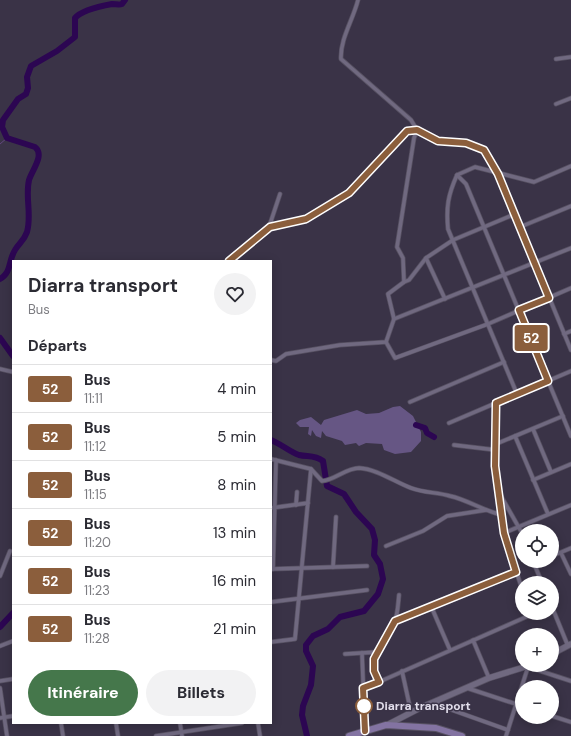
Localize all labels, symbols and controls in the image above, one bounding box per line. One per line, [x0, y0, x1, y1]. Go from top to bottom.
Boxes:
text: Diarra transport [28, 273, 178, 298]
button: heart [214, 273, 256, 315]
text: Bus [28, 301, 50, 318]
line badge: 52 [513, 325, 549, 351]
text: 52 [523, 329, 539, 347]
text: Départs [28, 336, 87, 356]
text: Bus [84, 370, 111, 390]
text: 4 min [217, 379, 256, 399]
text: 52 [42, 380, 58, 398]
text: 11:11 [84, 390, 103, 407]
text: Bus [84, 418, 111, 438]
text: 5 min [217, 427, 256, 447]
text: 52 [42, 428, 58, 446]
text: 11:12 [84, 438, 106, 455]
text: Bus [84, 466, 111, 486]
text: 8 min [217, 475, 256, 495]
text: 52 [42, 476, 58, 494]
text: 11:15 [84, 486, 107, 503]
text: Bus [84, 514, 111, 534]
text: 13 min [213, 523, 256, 543]
text: 52 [42, 524, 58, 542]
map controls [515, 524, 559, 724]
button: locate [515, 524, 559, 568]
text: 11:20 [84, 534, 111, 551]
text: Bus [84, 562, 111, 582]
text: 16 min [212, 571, 256, 591]
text: 52 [42, 572, 58, 590]
button: layers [515, 576, 559, 620]
text: 11:23 [84, 582, 110, 599]
text: Bus [84, 610, 111, 630]
text: 21 min [213, 619, 256, 639]
text: 52 [42, 620, 58, 638]
button: + [515, 628, 559, 672]
text: 11:28 [84, 630, 110, 647]
button: Itinéraire [28, 670, 138, 716]
button: Billets [146, 670, 256, 716]
button: − [515, 680, 559, 724]
marker: Diarra transport [355, 697, 373, 715]
place label: Diarra transport [376, 698, 471, 714]

